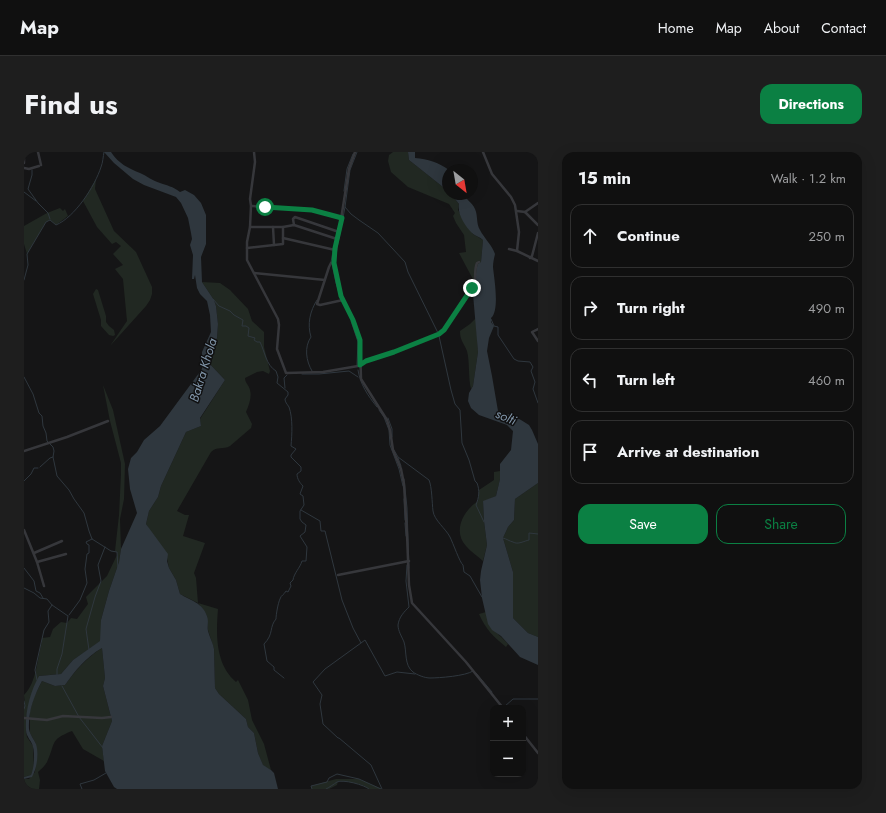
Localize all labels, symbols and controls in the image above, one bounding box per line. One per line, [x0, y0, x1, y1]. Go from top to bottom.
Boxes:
text: Map [20, 14, 59, 41]
text: Home [658, 18, 694, 38]
text: Map [716, 18, 742, 38]
text: About [764, 18, 799, 38]
text: Contact [821, 18, 866, 38]
text: Find us [24, 84, 118, 125]
button: Directions [760, 84, 862, 124]
north arrow [442, 164, 478, 200]
text: 15 min [578, 166, 631, 190]
text: Walk · 1.2 km [771, 169, 846, 188]
route start [256, 198, 274, 216]
icon: ahead [579, 225, 601, 247]
text: Continue [617, 225, 680, 247]
text: 250 m [808, 227, 845, 246]
route end [463, 279, 481, 297]
icon: right [579, 297, 601, 319]
text: Turn right [617, 297, 685, 319]
text: 490 m [808, 299, 845, 318]
water label: Bakra Khola [184, 336, 222, 404]
icon: left [579, 369, 601, 391]
text: Turn left [617, 369, 675, 391]
text: 460 m [808, 371, 845, 390]
water label: solti [493, 404, 520, 430]
icon: arrive [579, 441, 601, 463]
text: Arrive at destination [617, 441, 759, 463]
button: Save [578, 504, 708, 544]
button: Share [716, 504, 846, 544]
map controls [490, 705, 526, 777]
button: + [490, 705, 526, 741]
button: − [490, 741, 526, 777]

